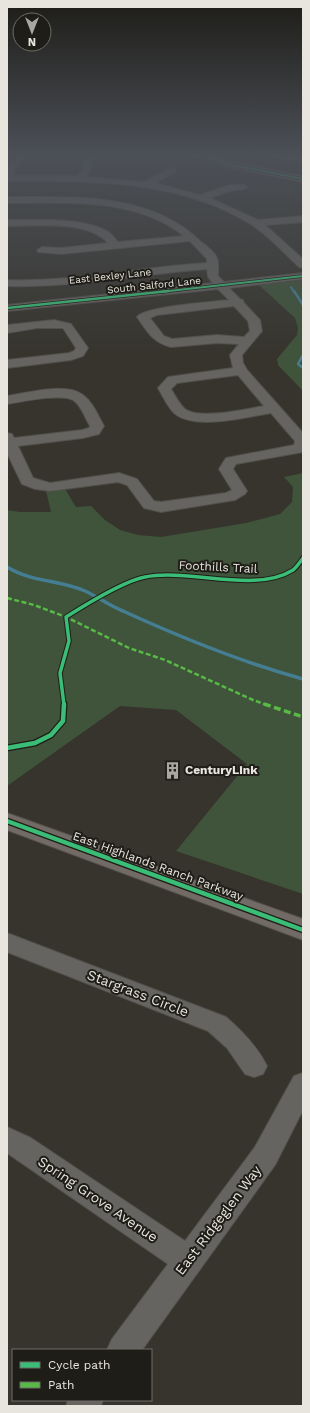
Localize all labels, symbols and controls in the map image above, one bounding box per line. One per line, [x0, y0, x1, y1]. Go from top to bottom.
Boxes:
north arrow [12, 12, 52, 52]
text: N [28, 35, 36, 48]
street label: East Bexley Lane [68, 266, 152, 286]
street label: South Salford Lane [106, 275, 202, 295]
street label: Foothills Trail [178, 558, 258, 576]
building icon: CenturyLink [162, 760, 182, 780]
place label: CenturyLink [185, 763, 258, 777]
street label: East Highlands Ranch Parkway [71, 829, 246, 904]
street label: Stargrass Circle [85, 966, 191, 1020]
street label: Spring Grove Avenue [35, 1153, 161, 1245]
street label: East Ridgeglen Way [172, 1162, 265, 1278]
legend [12, 1349, 152, 1401]
text: Cycle path [48, 1358, 110, 1372]
text: Path [48, 1378, 74, 1392]

